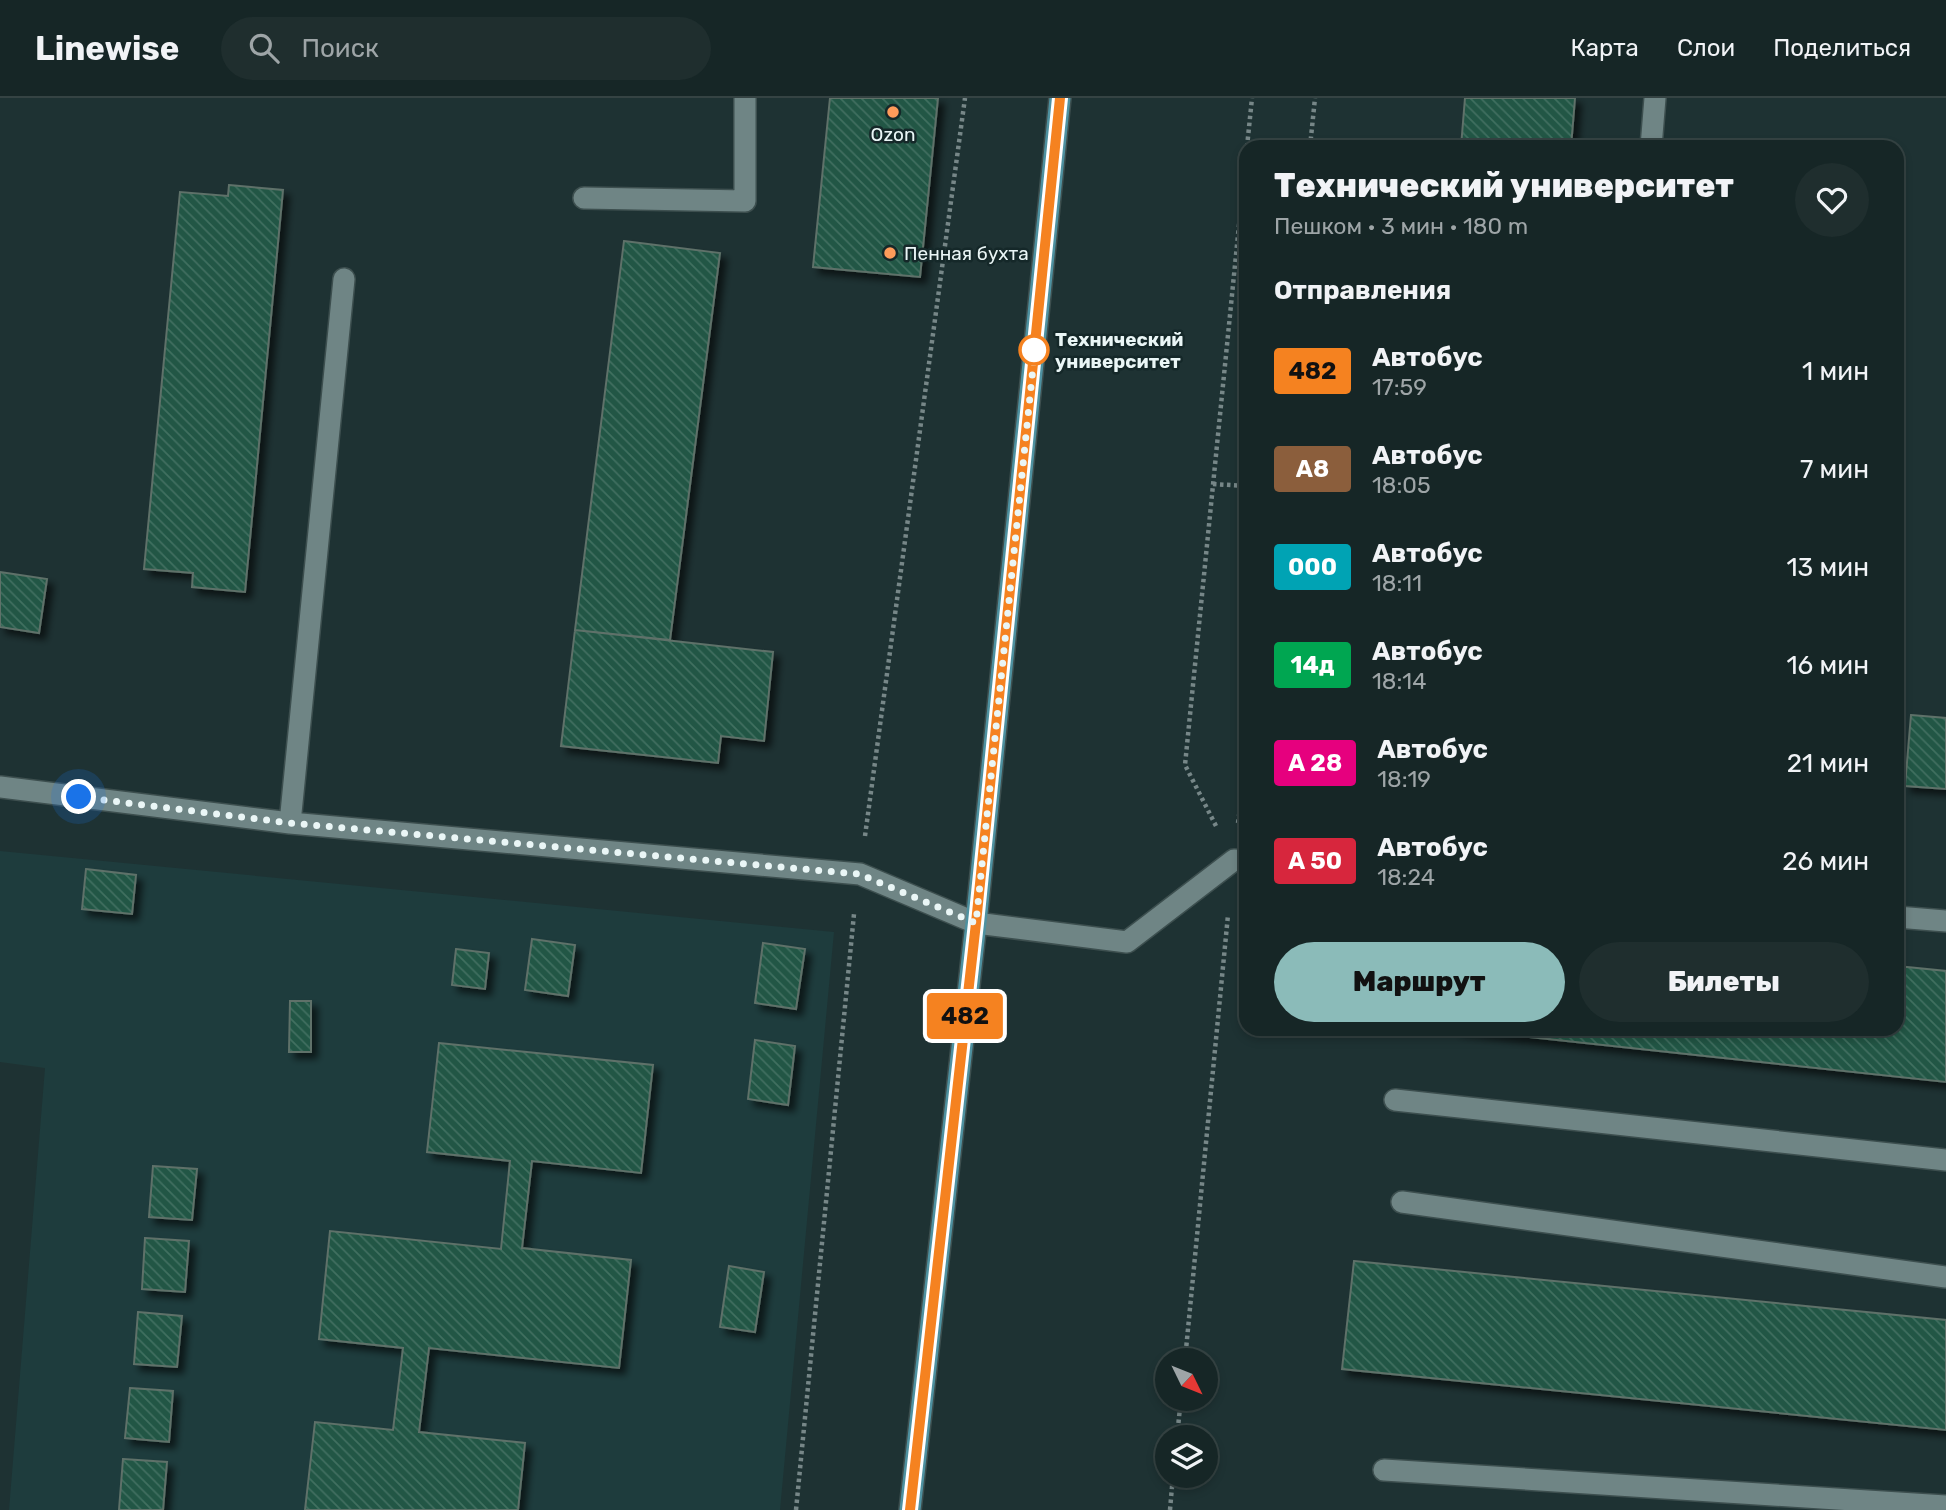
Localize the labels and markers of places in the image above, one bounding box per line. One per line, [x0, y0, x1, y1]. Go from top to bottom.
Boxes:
marker: Ozon [885, 104, 901, 120]
place label: Ozon [871, 123, 915, 146]
place label: Пенная бухта [904, 242, 1029, 265]
marker: Пенная бухта [882, 245, 898, 261]
place label: Технический университет [1055, 328, 1183, 373]
marker: Технический университет [1019, 335, 1049, 365]

